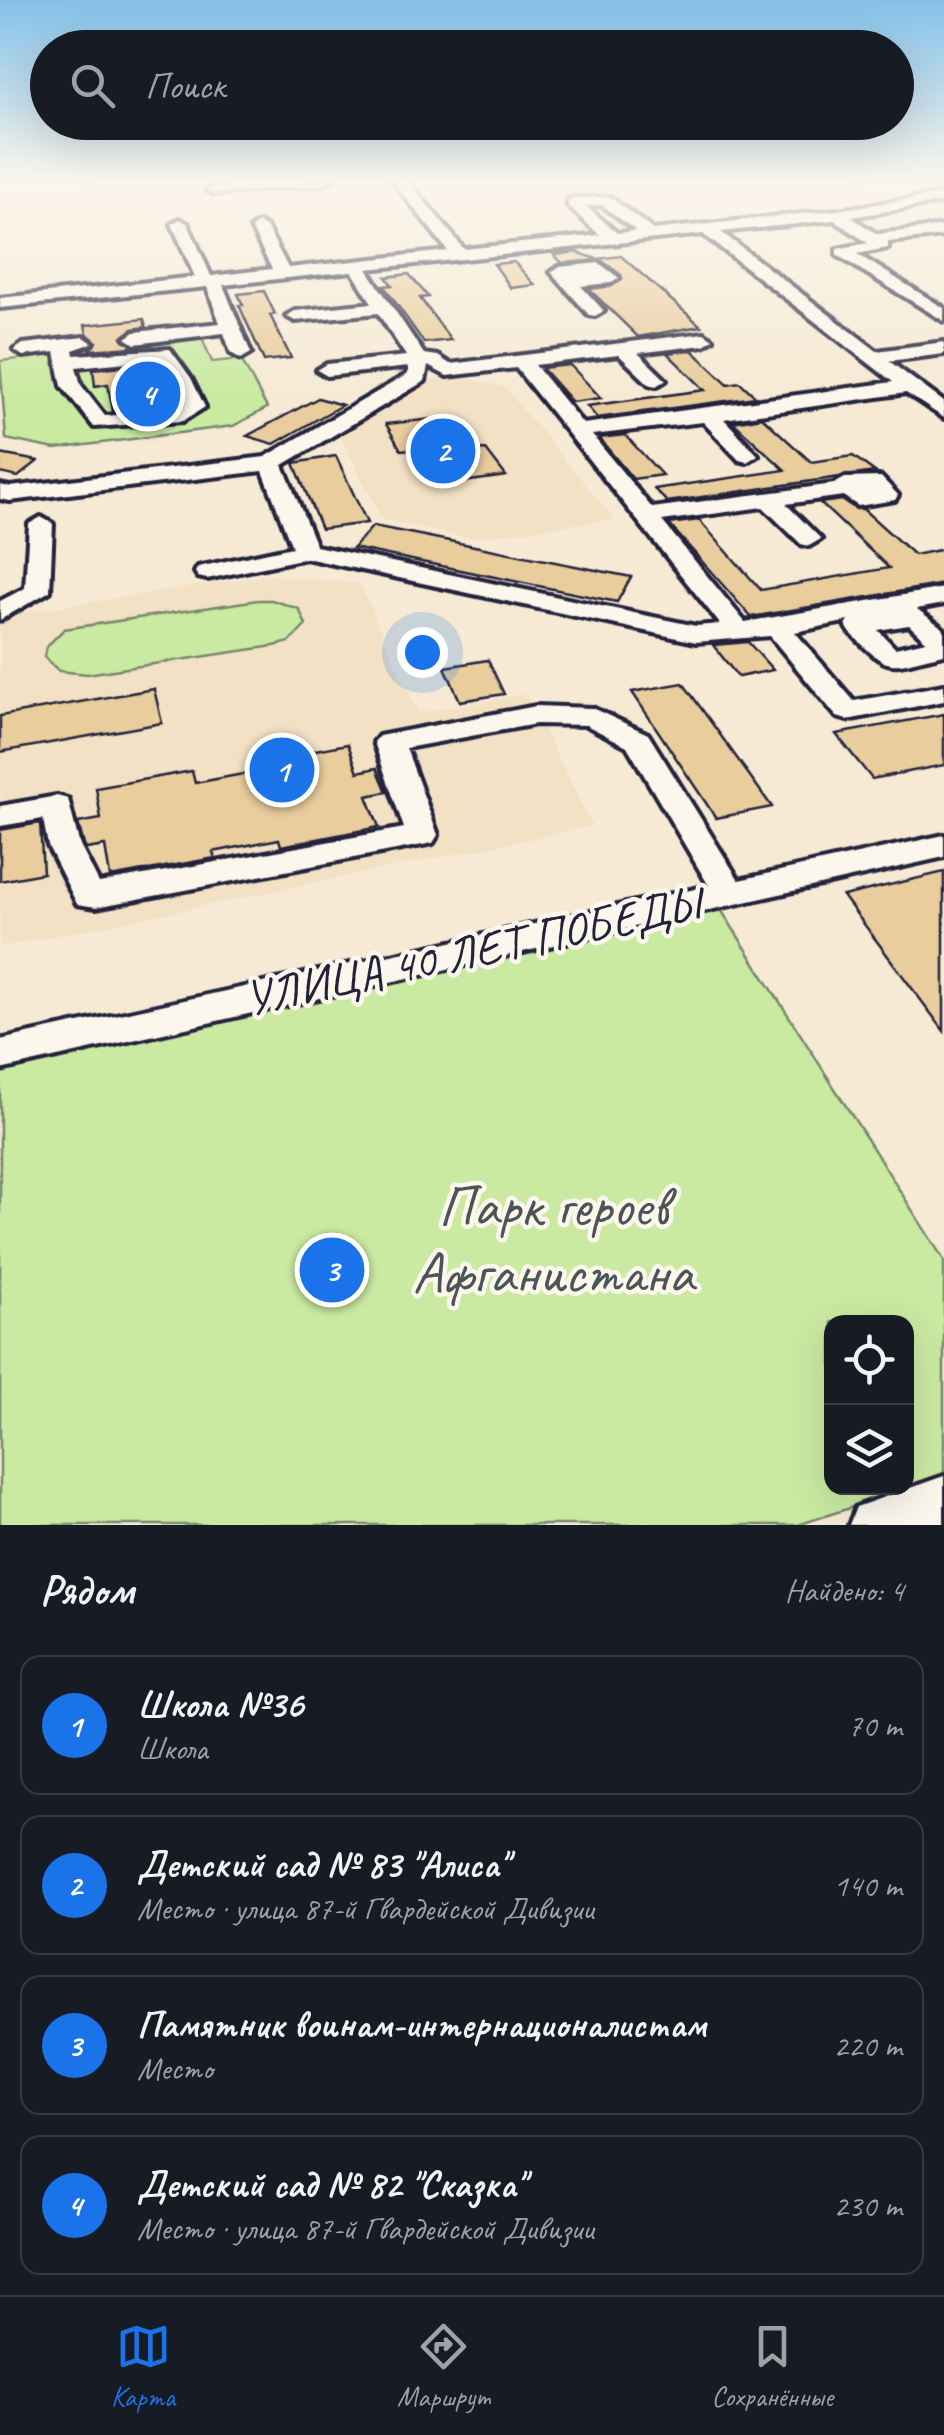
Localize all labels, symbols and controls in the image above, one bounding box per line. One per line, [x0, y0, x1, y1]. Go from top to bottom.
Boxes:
search box [30, 30, 914, 140]
icon: search [65, 58, 120, 113]
text: Поиск [145, 62, 225, 109]
pin: 4 [116, 356, 180, 432]
pin: 2 [410, 414, 476, 488]
your location [397, 627, 448, 678]
pin: 1 [250, 732, 314, 808]
street label: УЛИЦА 40 ЛЕТ ПОБЕДЫ [239, 872, 713, 1029]
park label: Парк героев Афганистана [412, 1169, 697, 1309]
pin: 3 [300, 1232, 364, 1308]
map controls [824, 1315, 914, 1495]
button: locate [824, 1315, 914, 1405]
button: layers [824, 1405, 914, 1495]
text: Рядом [40, 1564, 134, 1617]
text: Найдено: 4 [785, 1570, 904, 1611]
text: Школа №36 [137, 1681, 303, 1728]
text: 1 [67, 1705, 82, 1746]
text: 70 m [848, 1705, 902, 1746]
text: Школа [137, 1728, 208, 1769]
text: Детский сад № 83 "Алиса" [137, 1841, 508, 1888]
text: 2 [67, 1865, 82, 1906]
text: 140 m [833, 1865, 902, 1906]
text: Место · улица 87-й Гвардейской Дивизии [137, 1888, 594, 1929]
text: Памятник воинам-интернационалистам [137, 2001, 706, 2048]
text: 3 [67, 2025, 82, 2066]
text: 220 m [833, 2025, 902, 2066]
text: Место [137, 2048, 213, 2089]
text: Детский сад № 82 "Сказка" [137, 2161, 525, 2208]
text: 4 [67, 2185, 82, 2226]
text: 230 m [833, 2185, 902, 2226]
text: Место · улица 87-й Гвардейской Дивизии [137, 2208, 594, 2249]
tab: Карта [111, 2319, 175, 2414]
tab: Маршрут [397, 2319, 489, 2414]
tab: Сохранённые [711, 2319, 833, 2414]

